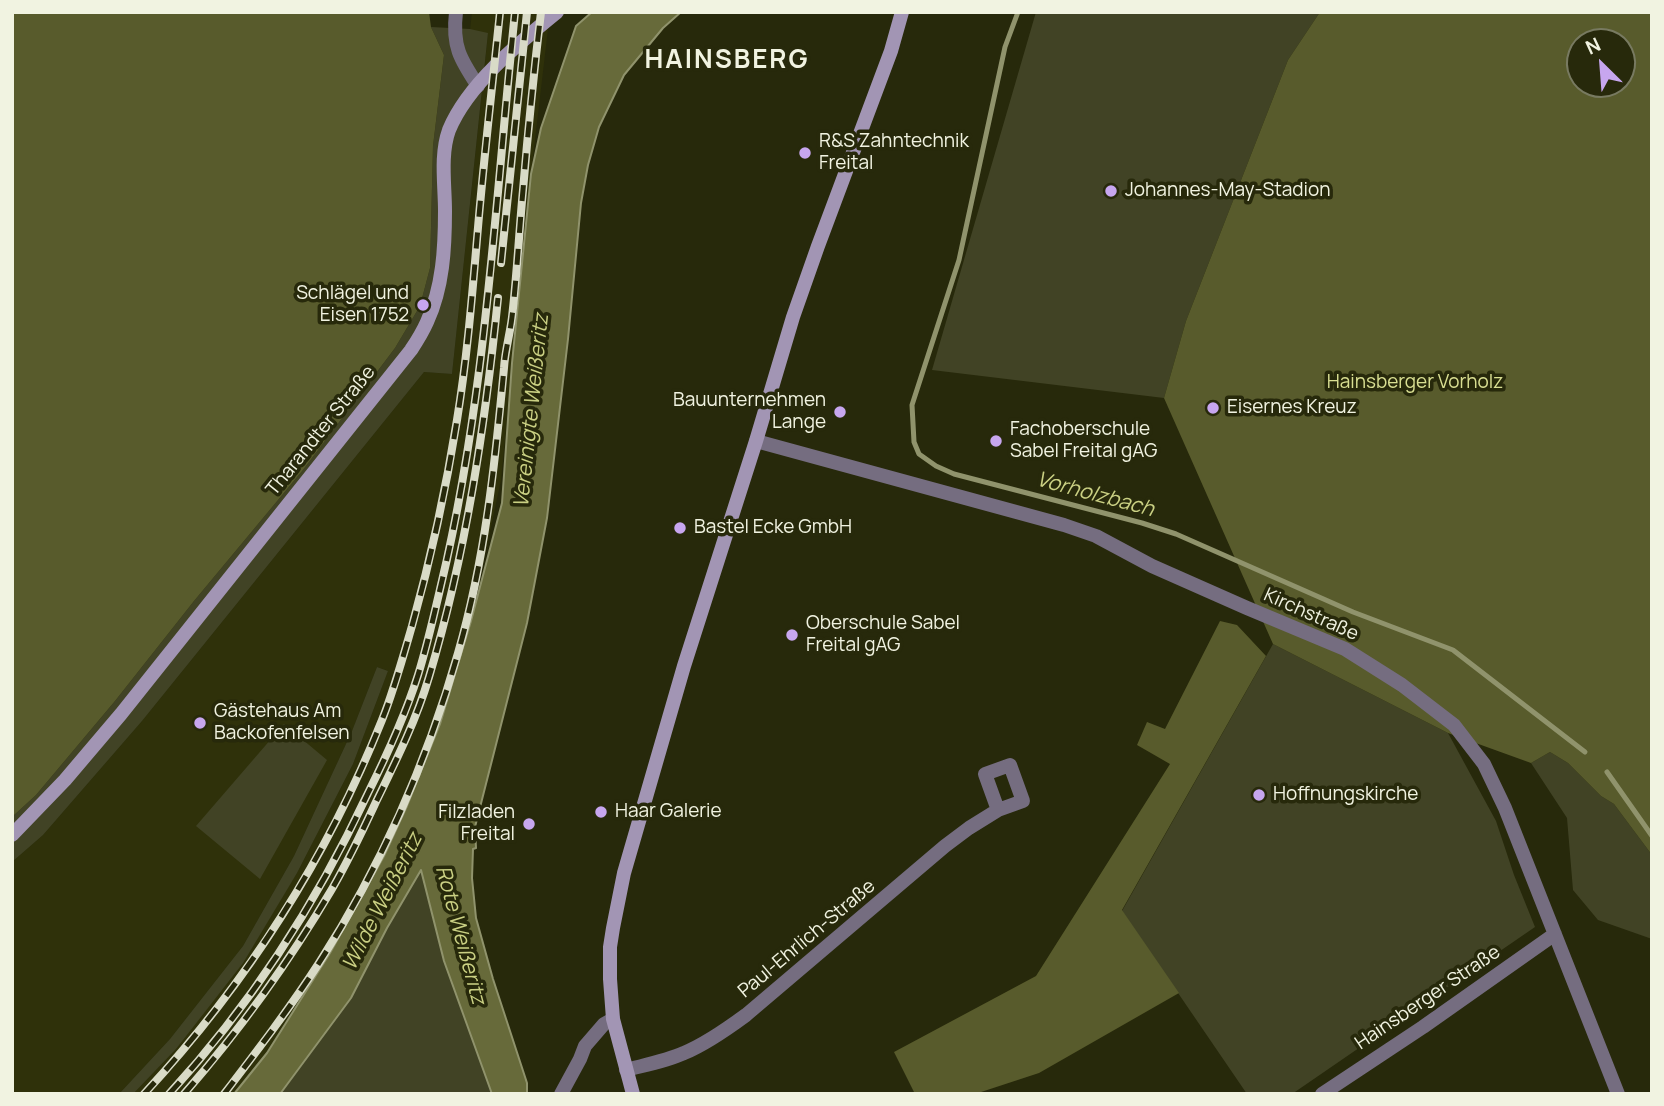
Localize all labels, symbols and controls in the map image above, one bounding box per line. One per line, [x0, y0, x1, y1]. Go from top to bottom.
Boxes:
north arrow [1566, 28, 1636, 98]
text: N [1581, 31, 1605, 60]
district label: HAINSBERG [646, 45, 808, 77]
place label: R&S Zahntechnik Freital [819, 131, 969, 175]
marker: R&S Zahntechnik Freital [797, 145, 813, 161]
place label: Johannes-May-Stadion [1125, 180, 1331, 202]
marker: Johannes-May-Stadion [1103, 183, 1119, 199]
place label: Schlägel und Eisen 1752 [296, 283, 409, 327]
marker: Schlägel und Eisen 1752 [415, 297, 431, 313]
water label: Vereinigte Weißeritz [509, 313, 555, 509]
street label: Tharandter Straße [262, 361, 380, 501]
park label: Hainsberger Vorholz [1327, 372, 1503, 394]
place label: Bauunternehmen Lange [673, 390, 826, 434]
place label: Eisernes Kreuz [1227, 397, 1357, 419]
marker: Eisernes Kreuz [1205, 400, 1221, 416]
marker: Bauunternehmen Lange [832, 404, 848, 420]
place label: Fachoberschule Sabel Freital gAG [1010, 419, 1157, 463]
marker: Fachoberschule Sabel Freital gAG [988, 433, 1004, 449]
water label: Vorholzbach [1034, 467, 1156, 523]
place label: Bastel Ecke GmbH [694, 517, 852, 539]
marker: Bastel Ecke GmbH [672, 520, 688, 536]
street label: Kirchstraße [1260, 584, 1362, 646]
place label: Oberschule Sabel Freital gAG [806, 613, 960, 657]
marker: Oberschule Sabel Freital gAG [784, 627, 800, 643]
place label: Gästehaus Am Backofenfelsen [214, 701, 350, 745]
marker: Gästehaus Am Backofenfelsen [192, 715, 208, 731]
place label: Hoffnungskirche [1273, 784, 1418, 806]
marker: Hoffnungskirche [1251, 787, 1267, 803]
place label: Haar Galerie [615, 801, 722, 823]
place label: Filzladen Freital [438, 802, 515, 846]
marker: Haar Galerie [593, 804, 609, 820]
marker: Filzladen Freital [521, 816, 537, 832]
water label: Wilde Weißeritz [338, 829, 428, 975]
water label: Rote Weißeritz [429, 863, 491, 1007]
street label: Paul-Ehrlich-Straße [734, 875, 880, 1003]
street label: Hainsberger Straße [1351, 941, 1505, 1055]

